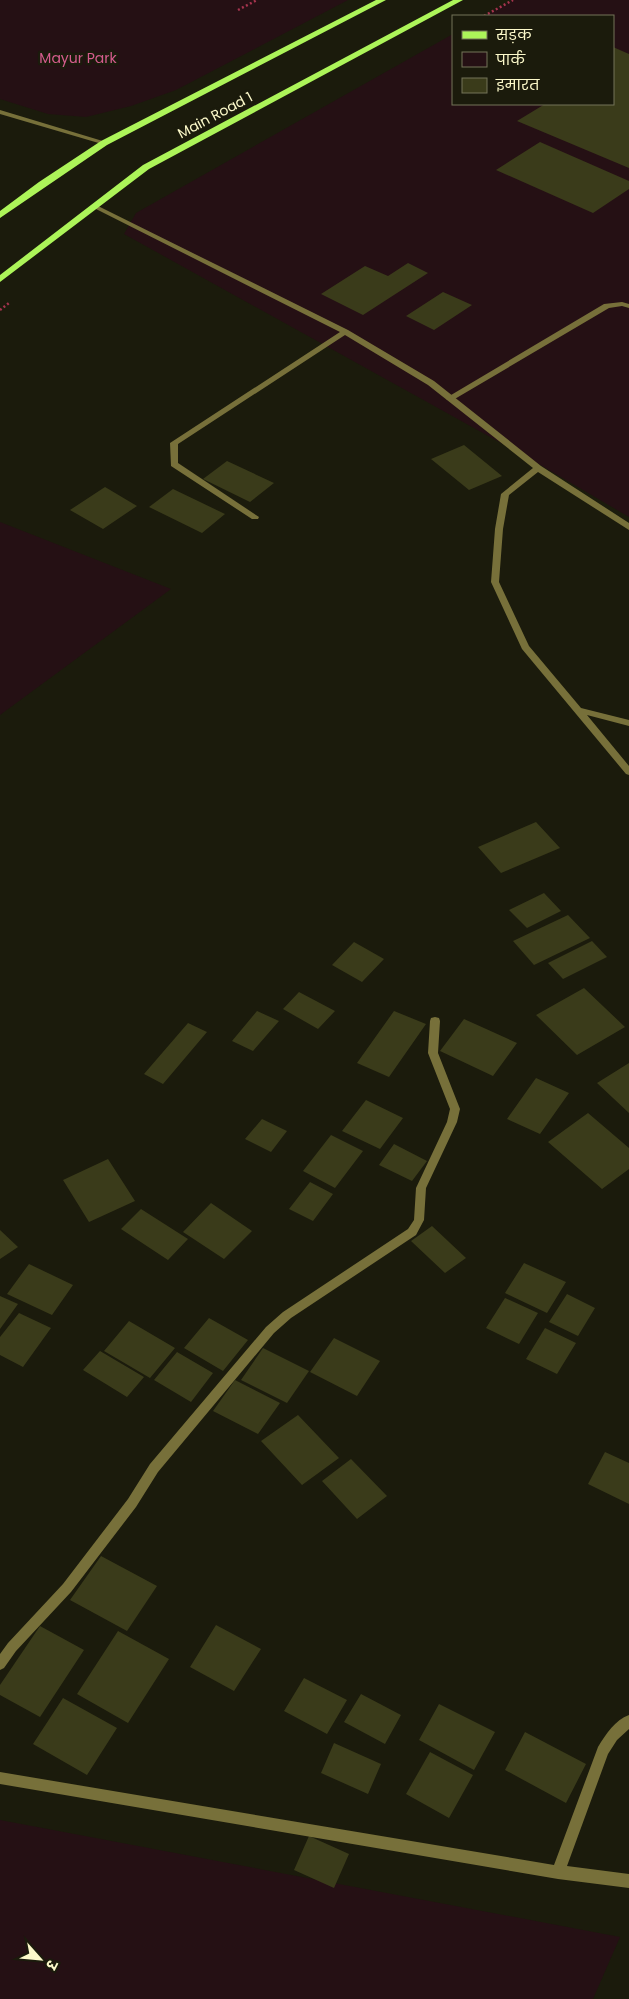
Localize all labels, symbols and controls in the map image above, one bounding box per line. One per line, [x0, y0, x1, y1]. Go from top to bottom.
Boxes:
legend [452, 15, 614, 105]
text: सड़क [495, 24, 533, 45]
park label: Mayur Park [39, 48, 117, 68]
text: पार्क [495, 49, 526, 70]
text: इमारत [495, 74, 540, 95]
street label: Main Road 1 [174, 87, 256, 143]
north arrow [15, 1934, 65, 1984]
text: उ [40, 1956, 63, 1974]

